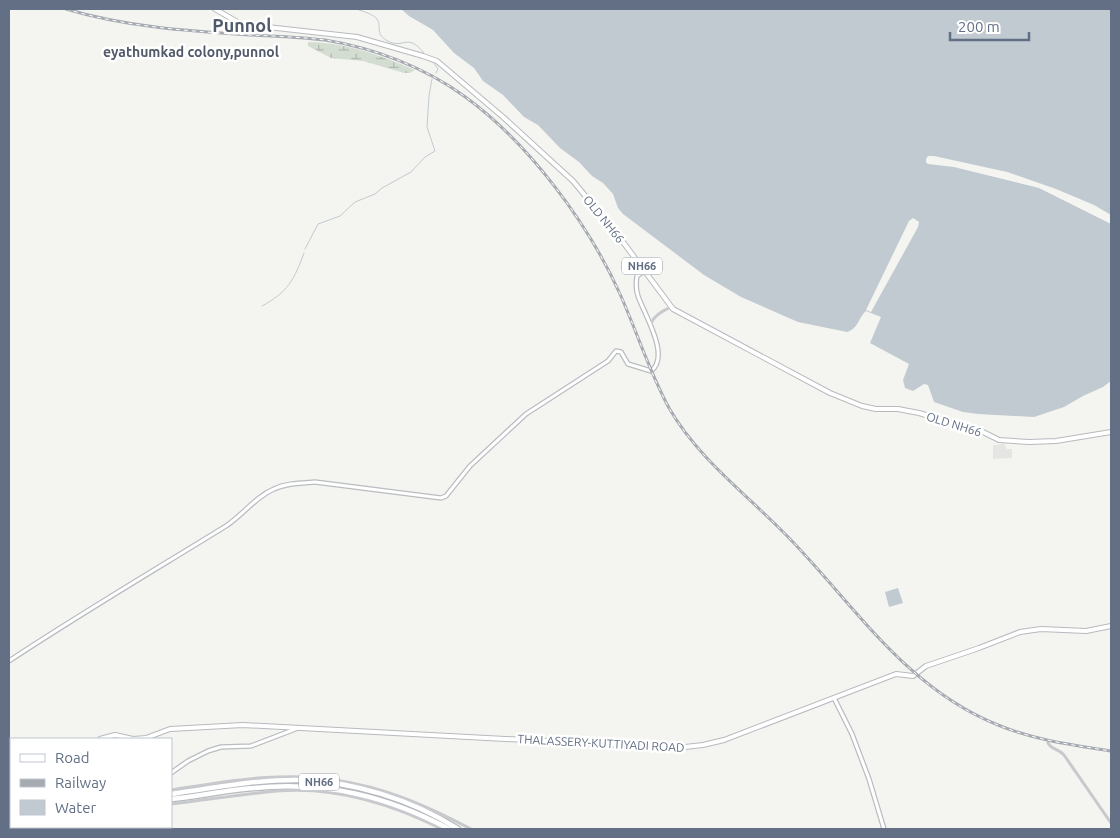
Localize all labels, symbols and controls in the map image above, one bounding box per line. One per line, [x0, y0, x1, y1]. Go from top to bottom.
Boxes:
scale bar [950, 10, 1029, 42]
district label: Punnol [212, 15, 272, 35]
text: 200 m [958, 18, 1000, 35]
district label: eyathumkad colony,punnol [103, 44, 279, 60]
street label: OLD NH66 [581, 193, 627, 245]
road number: NH66 [622, 258, 662, 274]
street label: OLD NH66 [925, 409, 983, 439]
street label: THALASSERY-KUTTIYADI ROAD [517, 732, 685, 754]
legend [10, 738, 172, 828]
text: Road [55, 749, 90, 766]
text: Railway [55, 774, 106, 791]
road number: NH66 [299, 774, 339, 790]
text: Water [55, 799, 96, 816]

